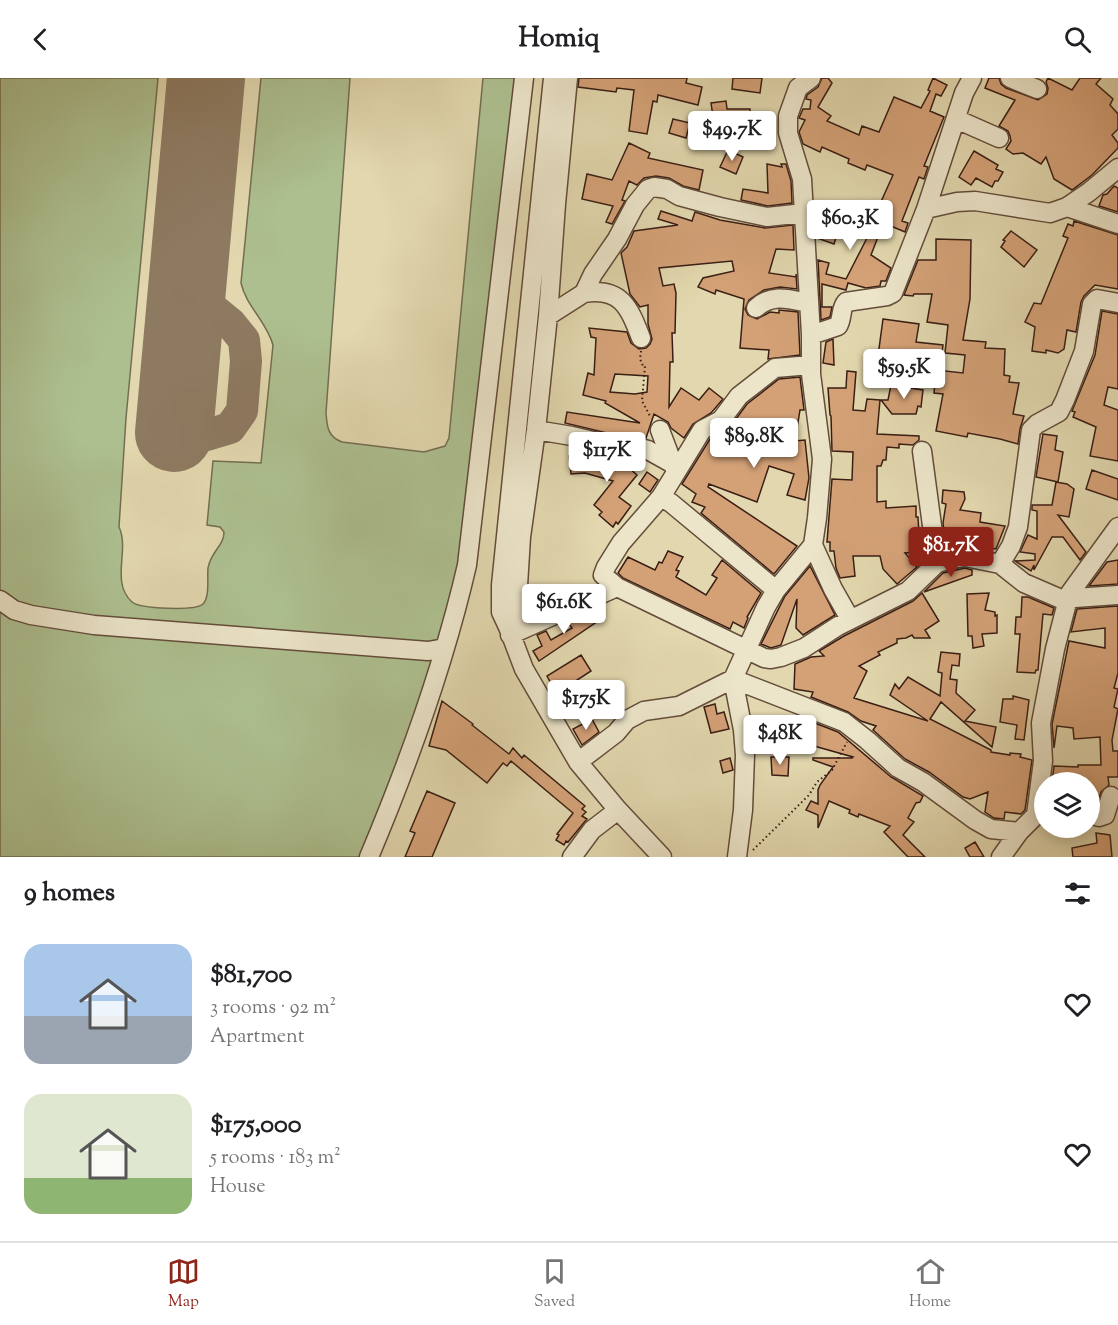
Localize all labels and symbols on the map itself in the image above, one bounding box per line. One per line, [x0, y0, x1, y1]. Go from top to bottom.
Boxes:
pin: $49.7K [683, 111, 781, 162]
pin: $60.3K [801, 200, 899, 251]
pin: $59.5K [855, 349, 953, 400]
pin: $89.8K [705, 418, 803, 469]
pin: $117K [565, 432, 649, 483]
pin: $81.7K [902, 527, 1000, 578]
pin: $61.6K [515, 584, 613, 635]
pin: $175K [544, 680, 628, 731]
pin: $48K [744, 715, 816, 766]

